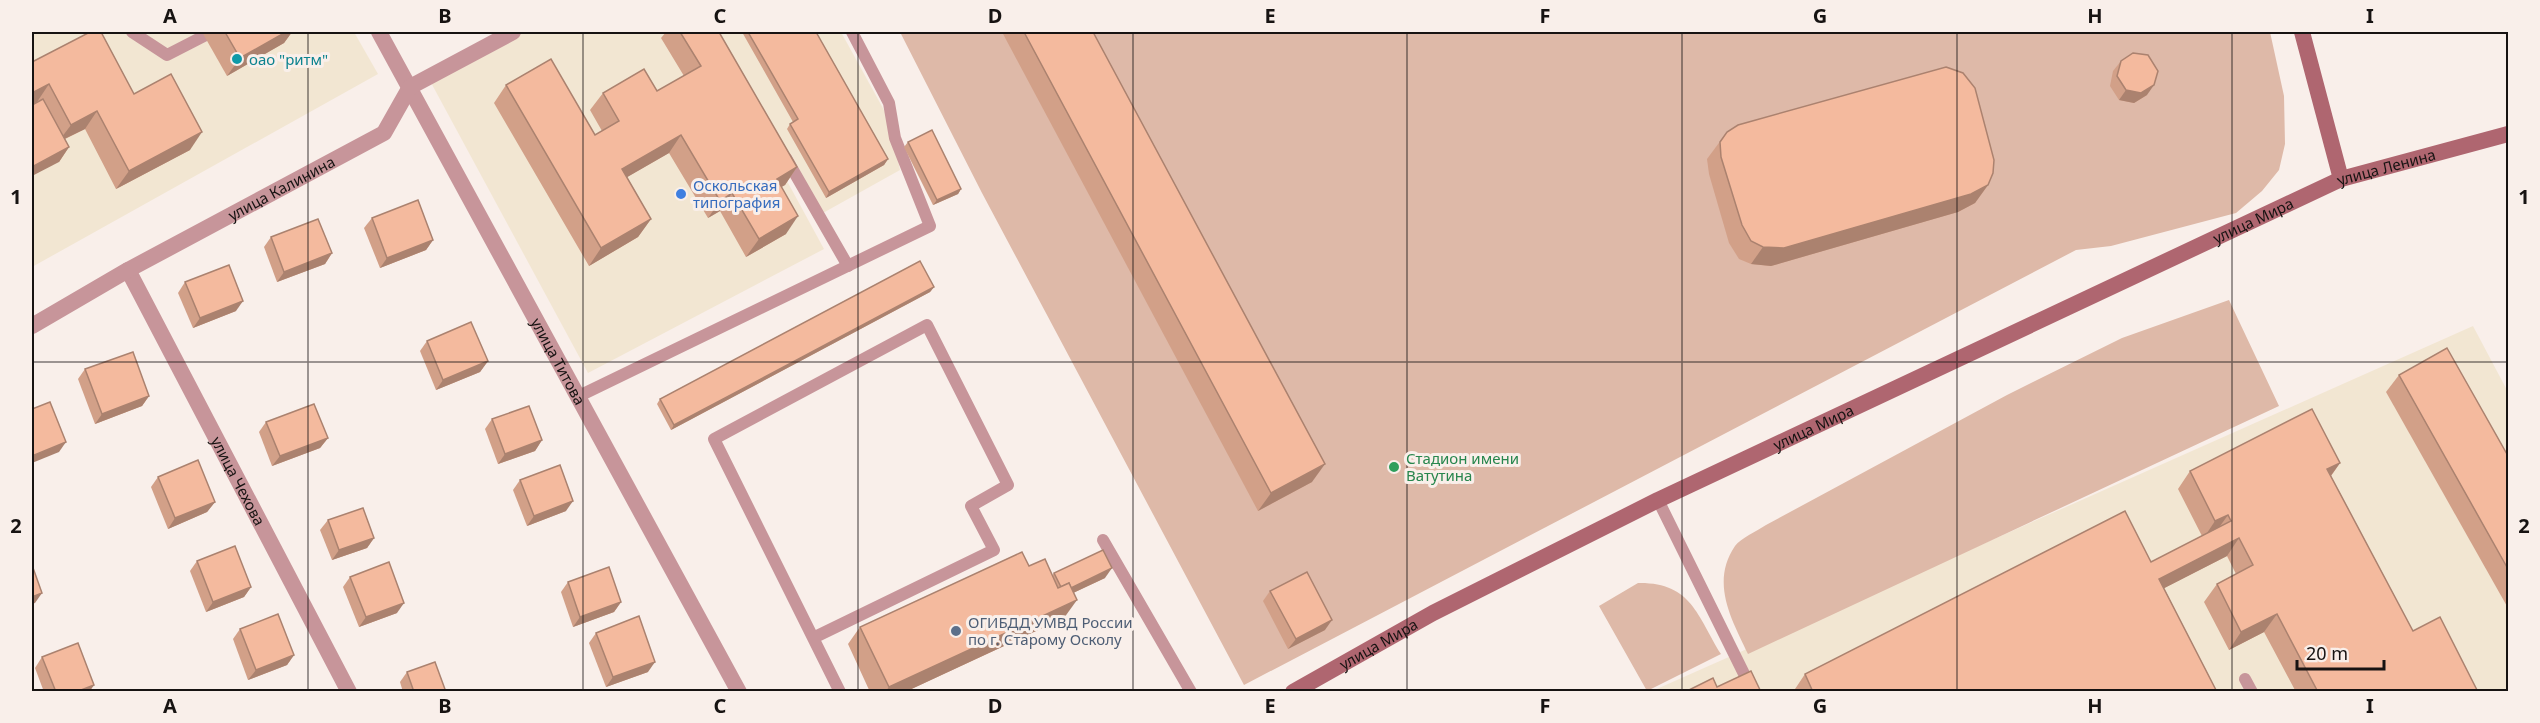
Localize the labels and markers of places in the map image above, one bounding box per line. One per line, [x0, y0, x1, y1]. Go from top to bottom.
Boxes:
place label: оао "ритм" [249, 49, 328, 69]
marker: оао "ритм" [230, 52, 244, 66]
place label: Оскольская типография [693, 175, 780, 212]
marker: Оскольская типография [674, 187, 688, 201]
place label: Стадион имени Ватутина [1406, 448, 1519, 485]
marker: Стадион имени Ватутина [1387, 460, 1401, 474]
place label: ОГИБДД УМВД России по г. Старому Осколу [968, 612, 1133, 649]
marker: ОГИБДД УМВД России по г. Старому Осколу [949, 624, 963, 638]

